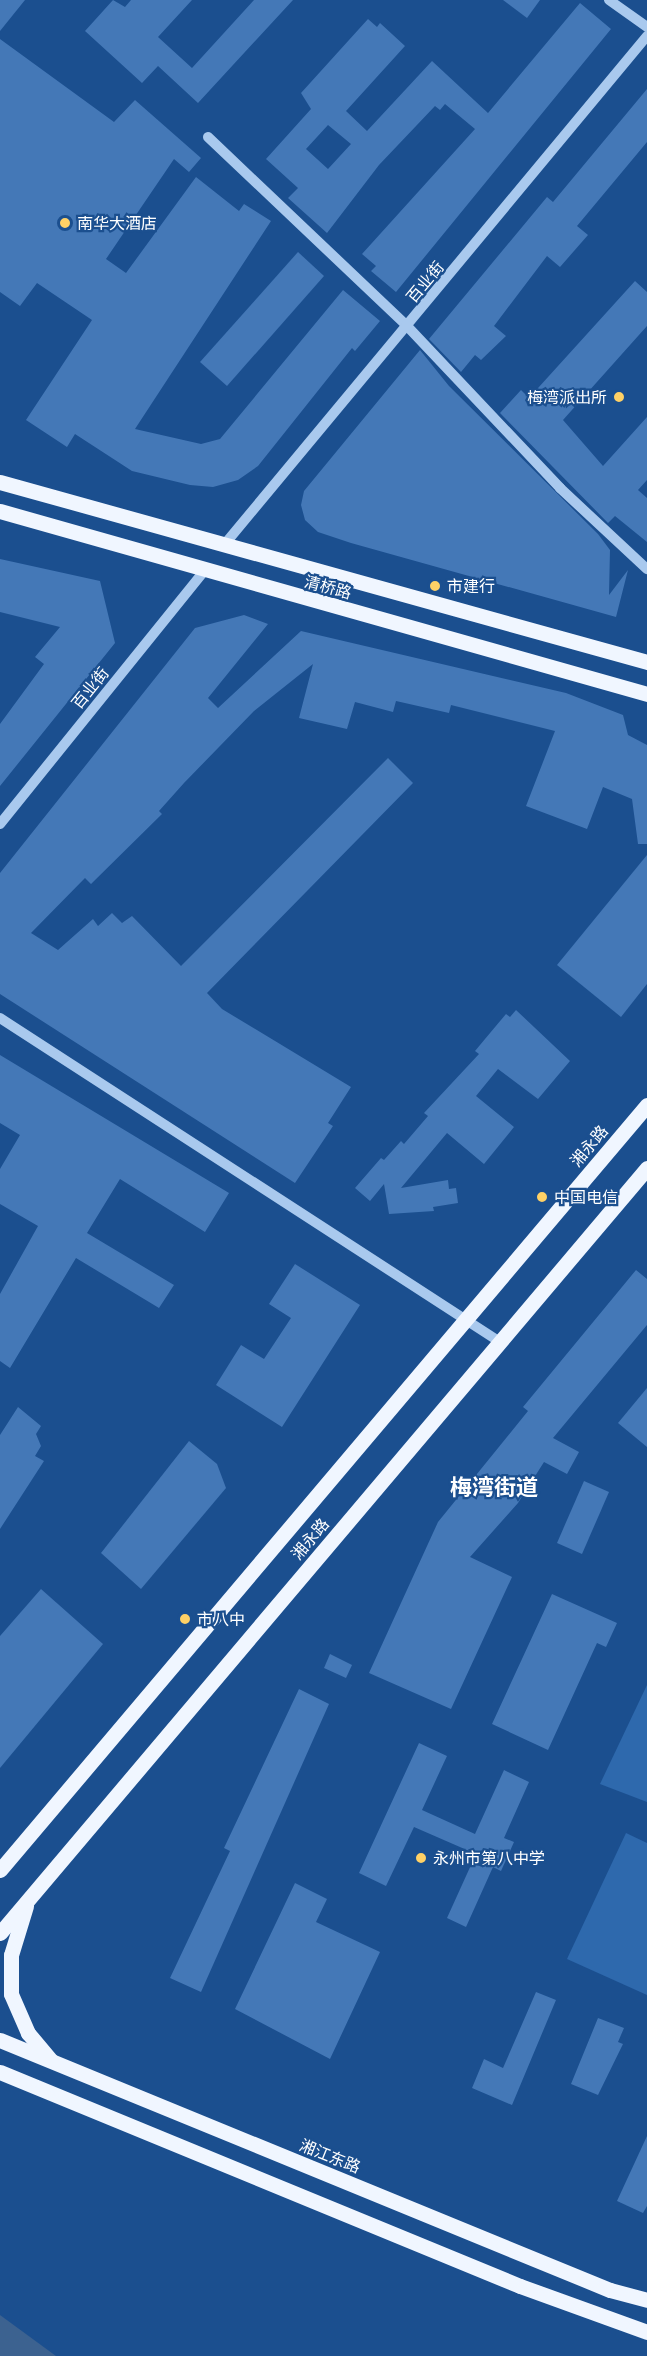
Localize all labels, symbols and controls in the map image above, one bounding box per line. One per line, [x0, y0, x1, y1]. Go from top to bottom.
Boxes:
place label: 南华大酒店 [77, 213, 157, 233]
marker: 南华大酒店 [58, 216, 72, 230]
street label: 百业街 [402, 257, 448, 307]
place label: 梅湾派出所 [527, 387, 607, 407]
marker: 梅湾派出所 [612, 390, 626, 404]
street label: 清桥路 [302, 572, 354, 602]
place label: 市建行 [447, 576, 495, 596]
marker: 市建行 [428, 579, 442, 593]
street label: 百业街 [67, 663, 113, 713]
street label: 湘永路 [566, 1121, 612, 1171]
place label: 中国电信 [554, 1187, 618, 1207]
marker: 中国电信 [535, 1190, 549, 1204]
district label: 梅湾街道 [450, 1475, 538, 1501]
street label: 湘永路 [287, 1514, 333, 1564]
place label: 市八中 [197, 1609, 245, 1629]
marker: 市八中 [178, 1612, 192, 1626]
place label: 永州市第八中学 [433, 1848, 545, 1868]
marker: 永州市第八中学 [414, 1851, 428, 1865]
street label: 湘江东路 [297, 2135, 363, 2177]

